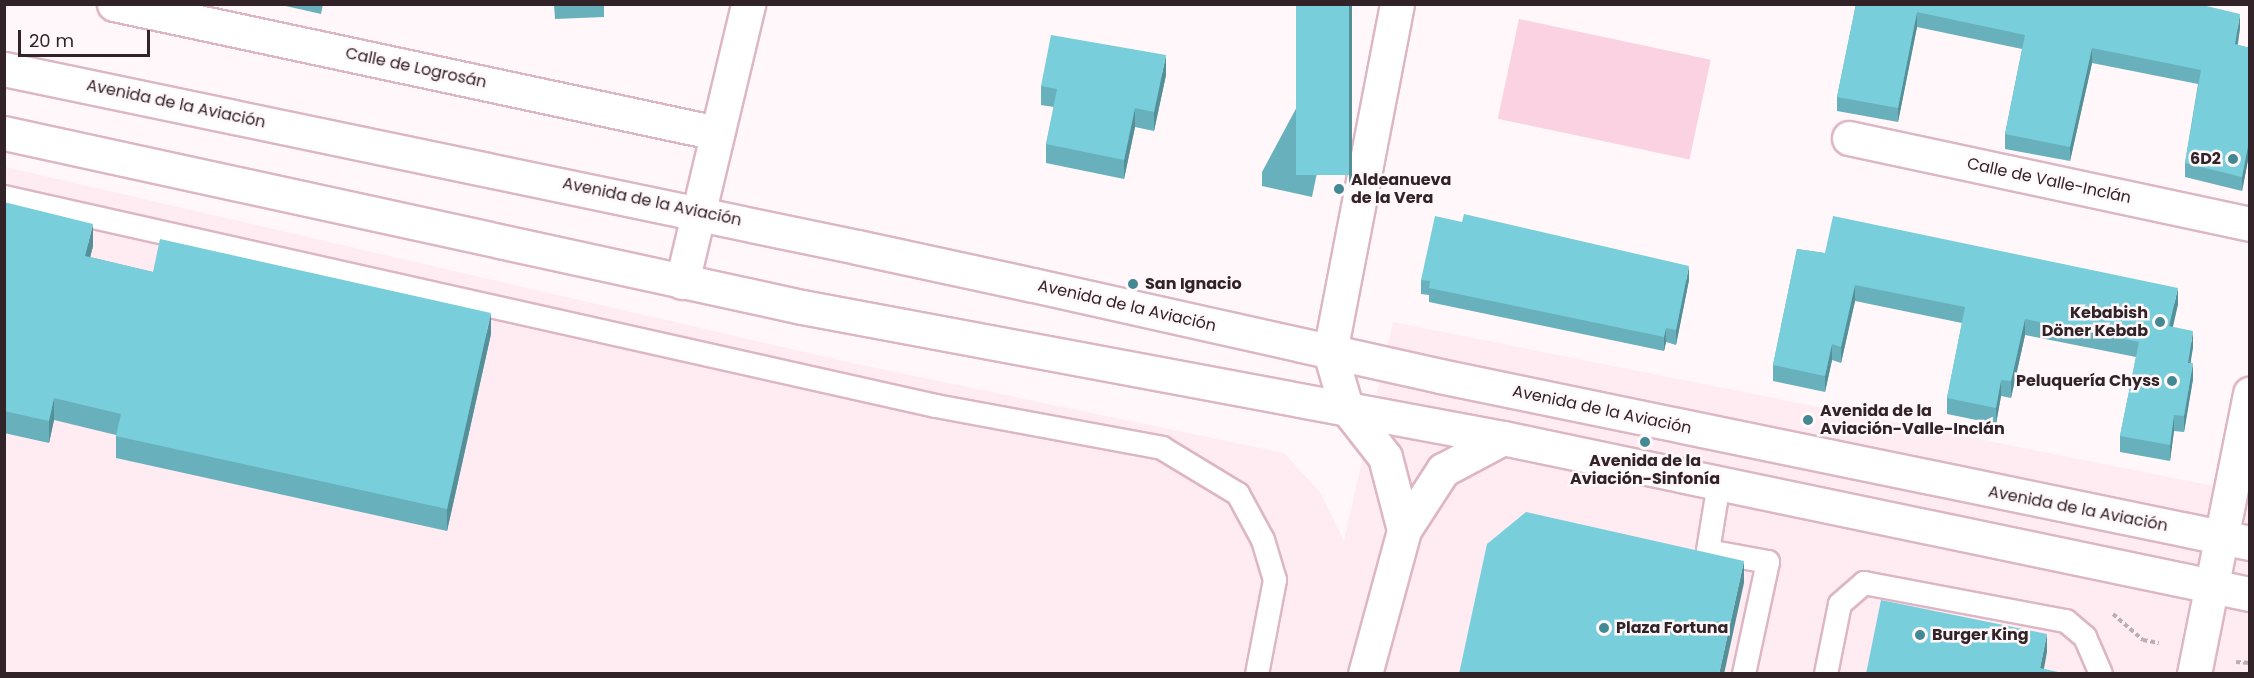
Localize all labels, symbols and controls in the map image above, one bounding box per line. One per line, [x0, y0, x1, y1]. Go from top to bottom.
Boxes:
scale bar [21, 18, 153, 56]
text: 20 m [29, 28, 74, 53]
street label: Calle de Logrosán [344, 44, 488, 92]
street label: Avenida de la Aviación [85, 76, 267, 132]
place label: 6D2 [2190, 149, 2221, 169]
marker: 6D2 [2226, 152, 2240, 166]
street label: Calle de Valle-Inclán [1965, 154, 2133, 208]
place label: Aldeanueva de la Vera [1351, 170, 1451, 208]
street label: Avenida de la Aviación [561, 174, 743, 230]
marker: Aldeanueva de la Vera [1332, 182, 1346, 196]
place label: San Ignacio [1145, 274, 1242, 294]
street label: Avenida de la Aviación [1036, 276, 1218, 336]
marker: San Ignacio [1126, 277, 1140, 291]
place label: Kebabish Döner Kebab [2042, 303, 2148, 341]
marker: Kebabish Döner Kebab [2153, 315, 2167, 329]
place label: Peluquería Chyss [2016, 371, 2160, 391]
marker: Peluquería Chyss [2165, 374, 2179, 388]
street label: Avenida de la Aviación [1511, 382, 1693, 438]
place label: Avenida de la Aviación-Valle-Inclán [1820, 401, 2005, 439]
marker: Avenida de la Aviación-Valle-Inclán [1801, 413, 1815, 427]
marker: Avenida de la Aviación-Sinfonía [1638, 435, 1652, 449]
place label: Avenida de la Aviación-Sinfonía [1570, 451, 1720, 489]
street label: Avenida de la Aviación [1987, 482, 2169, 536]
place label: Plaza Fortuna [1616, 618, 1728, 638]
marker: Plaza Fortuna [1597, 621, 1611, 635]
place label: Burger King [1932, 625, 2029, 645]
marker: Burger King [1913, 628, 1927, 642]

